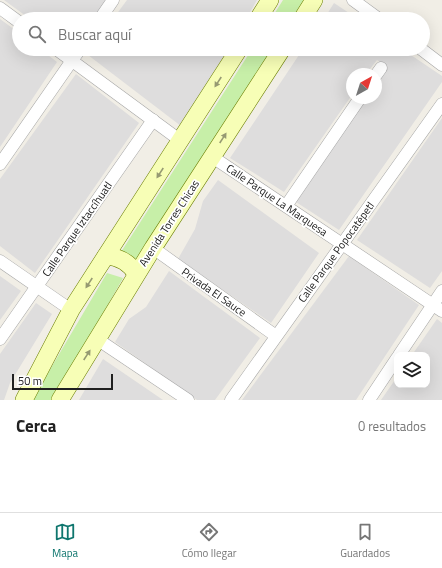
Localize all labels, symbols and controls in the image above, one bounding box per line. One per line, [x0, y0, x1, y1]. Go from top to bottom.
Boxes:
search box [12, 12, 430, 56]
icon: search [26, 23, 48, 45]
text: Buscar aquí [58, 23, 131, 46]
north arrow [346, 68, 382, 104]
one-way arrow [214, 77, 222, 87]
one-way arrow [220, 132, 227, 144]
street label: Calle Parque La Marquesa [223, 160, 331, 240]
one-way arrow [156, 167, 163, 179]
street label: Avenida Torres Chicas [135, 177, 203, 269]
street label: Calle Parque Iztaccíhuatl [38, 178, 116, 280]
street label: Calle Parque Popocatépetl [294, 198, 378, 306]
street label: Privada El Sauce [178, 264, 250, 321]
one-way arrow [85, 278, 93, 288]
one-way arrow [83, 349, 91, 360]
map controls [394, 352, 430, 388]
button: layers [394, 352, 430, 388]
scale bar [12, 372, 113, 391]
text: 50 m [18, 373, 42, 389]
text: Cerca [16, 413, 56, 439]
text: 0 resultados [358, 416, 426, 436]
tab: Mapa [52, 521, 78, 561]
tab: Cómo llegar [182, 521, 236, 561]
tab: Guardados [340, 521, 390, 561]

